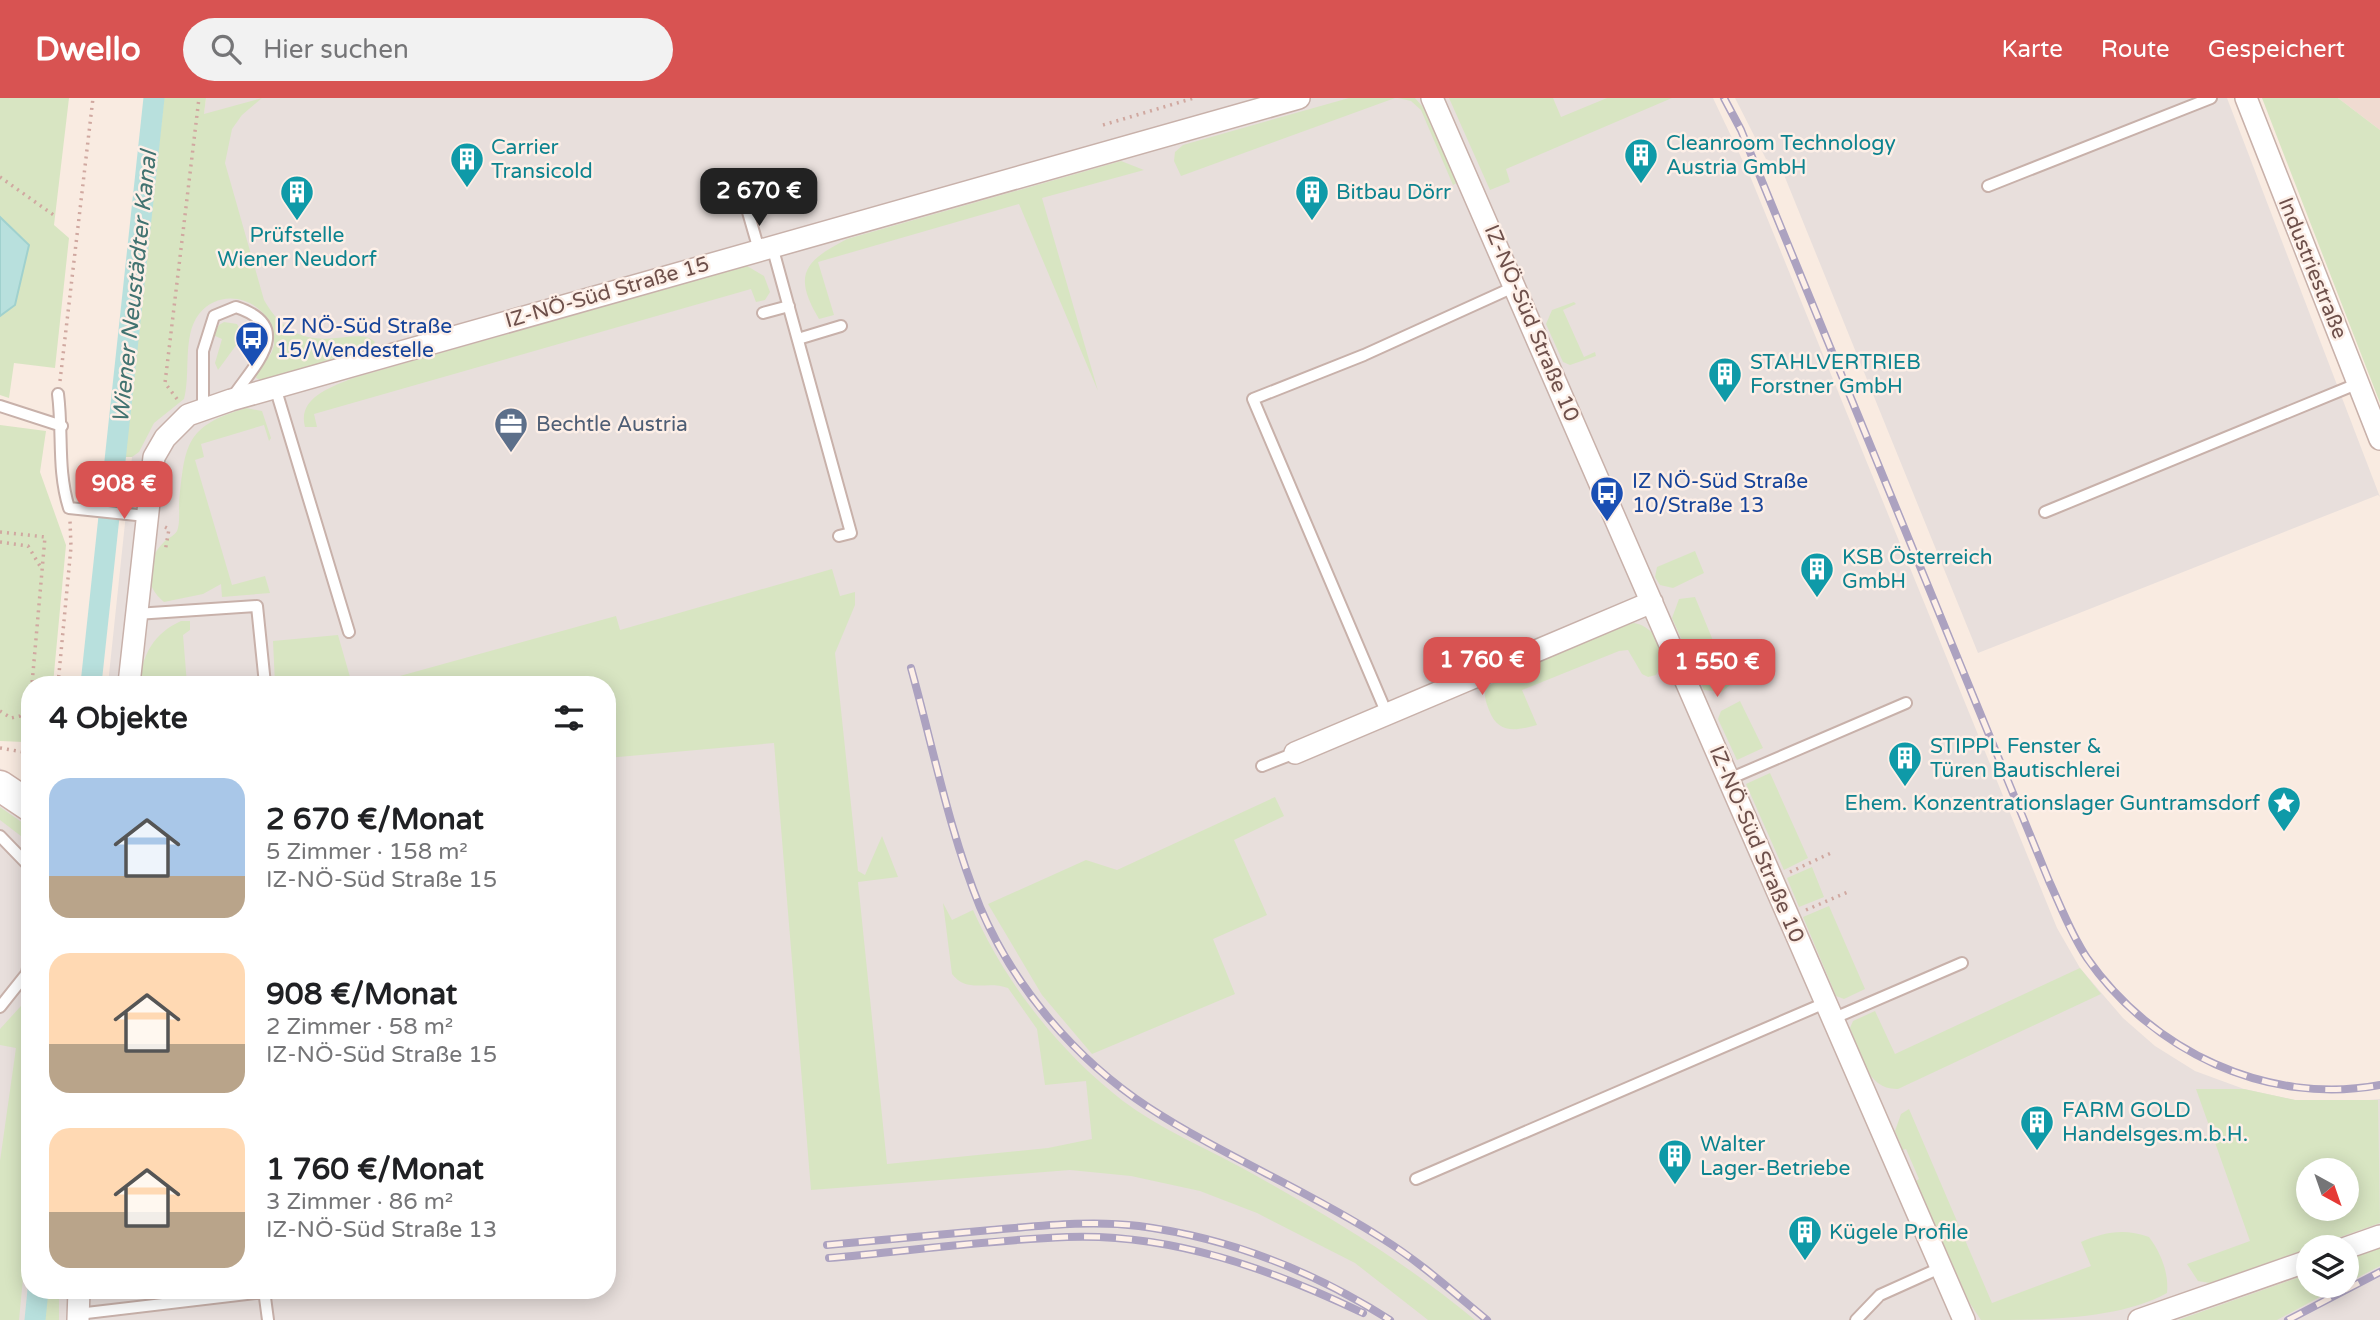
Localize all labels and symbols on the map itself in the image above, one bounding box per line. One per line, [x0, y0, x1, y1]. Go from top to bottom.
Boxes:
place label: Cleanroom Technology Austria GmbH [1666, 131, 1896, 180]
place label: Carrier Transicold [491, 135, 593, 184]
building icon: Cleanroom Technology Austria GmbH [1622, 136, 1660, 185]
building icon: Carrier Transicold [448, 140, 486, 189]
water label: Wiener Neustädter Kanal [107, 147, 163, 424]
pin: 2 670 € [694, 169, 824, 228]
building icon: Prüfstelle Wiener Neudorf [278, 173, 316, 222]
building icon: Bitbau Dörr [1293, 173, 1331, 222]
place label: Bitbau Dörr [1336, 180, 1451, 205]
street label: Industriestraße [2273, 194, 2352, 343]
street label: IZ-NÖ-Süd Straße 10 [1479, 221, 1584, 425]
place label: Prüfstelle Wiener Neudorf [217, 223, 377, 272]
street label: IZ-NÖ-Süd Straße 15 [502, 251, 712, 334]
place label: IZ NÖ-Süd Straße 15/Wendestelle [276, 314, 452, 363]
bus stop icon: IZ NÖ-Süd Straße 15/Wendestelle [233, 319, 271, 368]
place label: STAHLVERTRIEB Forstner GmbH [1750, 350, 1921, 399]
building icon: STAHLVERTRIEB Forstner GmbH [1706, 355, 1744, 404]
office icon: Bechtle Austria [492, 405, 530, 454]
place label: Bechtle Austria [536, 412, 688, 437]
pin: 908 € [75, 462, 173, 521]
place label: IZ NÖ-Süd Straße 10/Straße 13 [1632, 469, 1808, 518]
bus stop icon: IZ NÖ-Süd Straße 10/Straße 13 [1588, 474, 1626, 523]
place label: KSB Österreich GmbH [1842, 545, 1993, 594]
building icon: KSB Österreich GmbH [1798, 550, 1836, 599]
pin: 1 760 € [1417, 638, 1547, 697]
pin: 1 550 € [1652, 640, 1782, 699]
place label: STIPPL Fenster & Türen Bautischlerei [1930, 734, 2121, 783]
building icon: STIPPL Fenster & Türen Bautischlerei [1886, 739, 1924, 788]
street label: IZ-NÖ-Süd Straße 10 [1704, 742, 1809, 946]
place icon: Ehem. Konzentrationslager Guntramsdorf [2265, 784, 2303, 833]
place label: Ehem. Konzentrationslager Guntramsdorf [1845, 791, 2260, 816]
place label: FARM GOLD Handelsges.m.b.H. [2062, 1098, 2248, 1147]
building icon: FARM GOLD Handelsges.m.b.H. [2018, 1103, 2056, 1152]
place label: Walter Lager-Betriebe [1700, 1132, 1850, 1181]
building icon: Walter Lager-Betriebe [1656, 1137, 1694, 1186]
north arrow [2296, 1158, 2359, 1222]
building icon: Kügele Profile [1786, 1213, 1824, 1262]
place label: Kügele Profile [1829, 1220, 1969, 1245]

